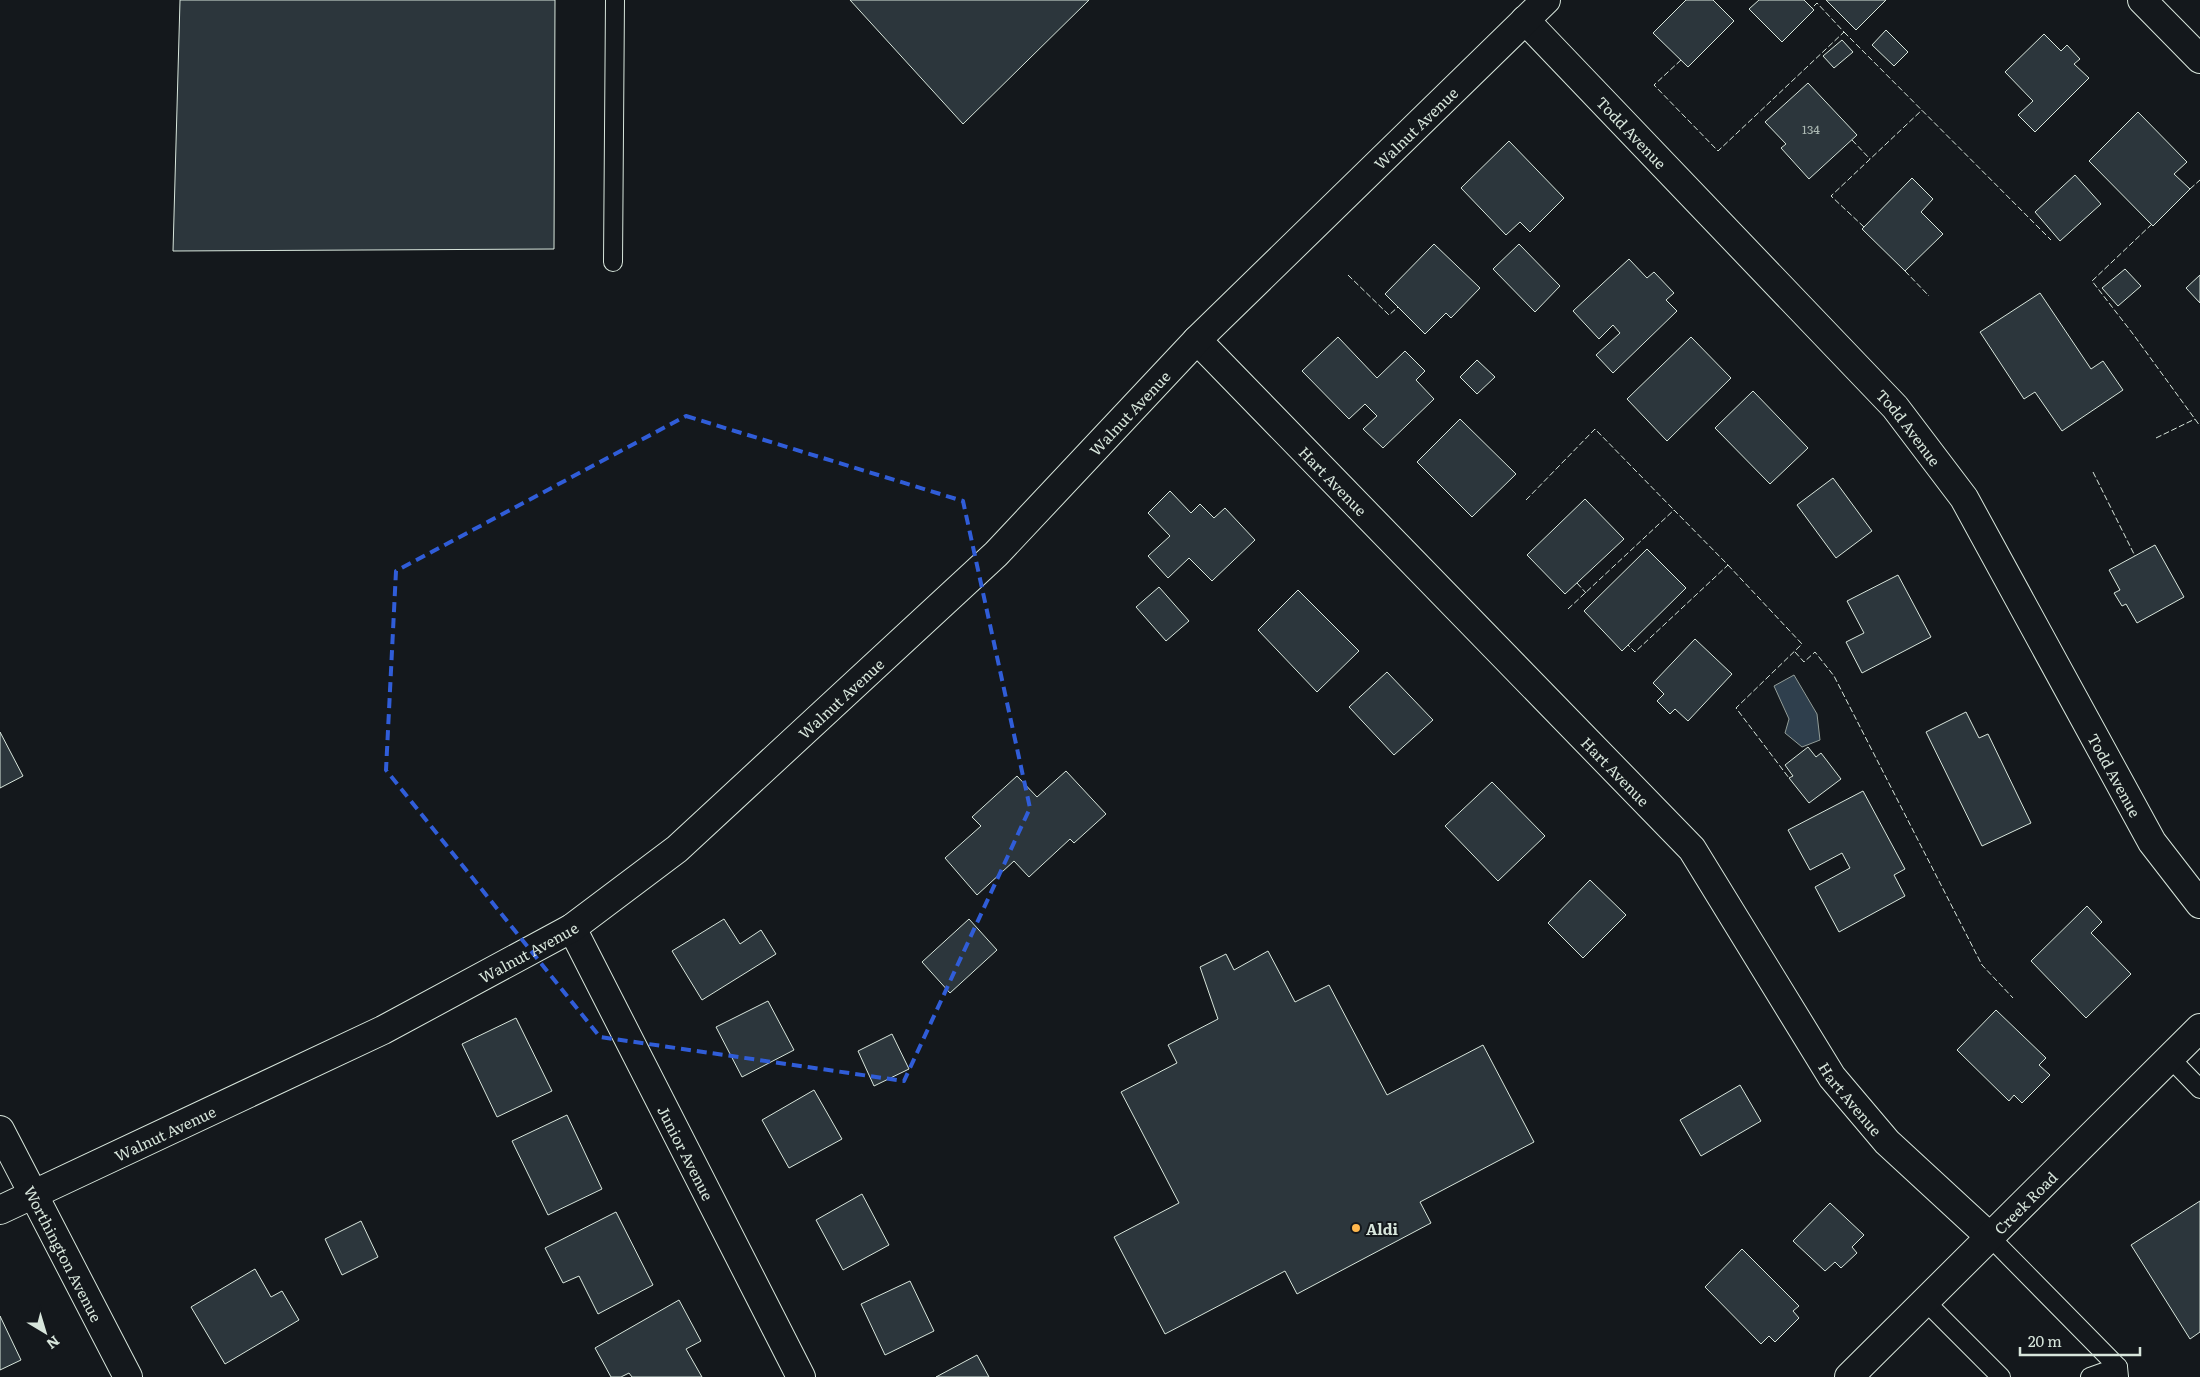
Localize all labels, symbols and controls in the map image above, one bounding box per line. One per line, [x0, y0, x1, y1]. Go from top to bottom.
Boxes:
street label: Walnut Avenue [1368, 81, 1463, 174]
street label: Todd Avenue [1592, 91, 1673, 174]
house number: 134 [1802, 120, 1820, 138]
street label: Walnut Avenue [1083, 365, 1175, 460]
street label: Todd Avenue [1872, 383, 1947, 471]
street label: Hart Avenue [1294, 440, 1373, 521]
street label: Walnut Avenue [792, 652, 889, 743]
street label: Todd Avenue [2083, 729, 2148, 821]
street label: Hart Avenue [1577, 731, 1656, 811]
street label: Walnut Avenue [474, 916, 583, 988]
street label: Hart Avenue [1814, 1057, 1888, 1140]
street label: Walnut Avenue [110, 1099, 219, 1166]
street label: Junior Avenue [653, 1101, 720, 1204]
street label: Creek Road [1988, 1165, 2062, 1239]
street label: Worthington Avenue [19, 1181, 109, 1326]
place label: Aldi [1366, 1217, 1399, 1240]
marker: Aldi [1350, 1222, 1362, 1234]
north arrow [20, 1307, 70, 1357]
scale bar [2020, 1324, 2140, 1356]
text: 20 m [2028, 1329, 2062, 1352]
text: N [43, 1332, 64, 1355]

